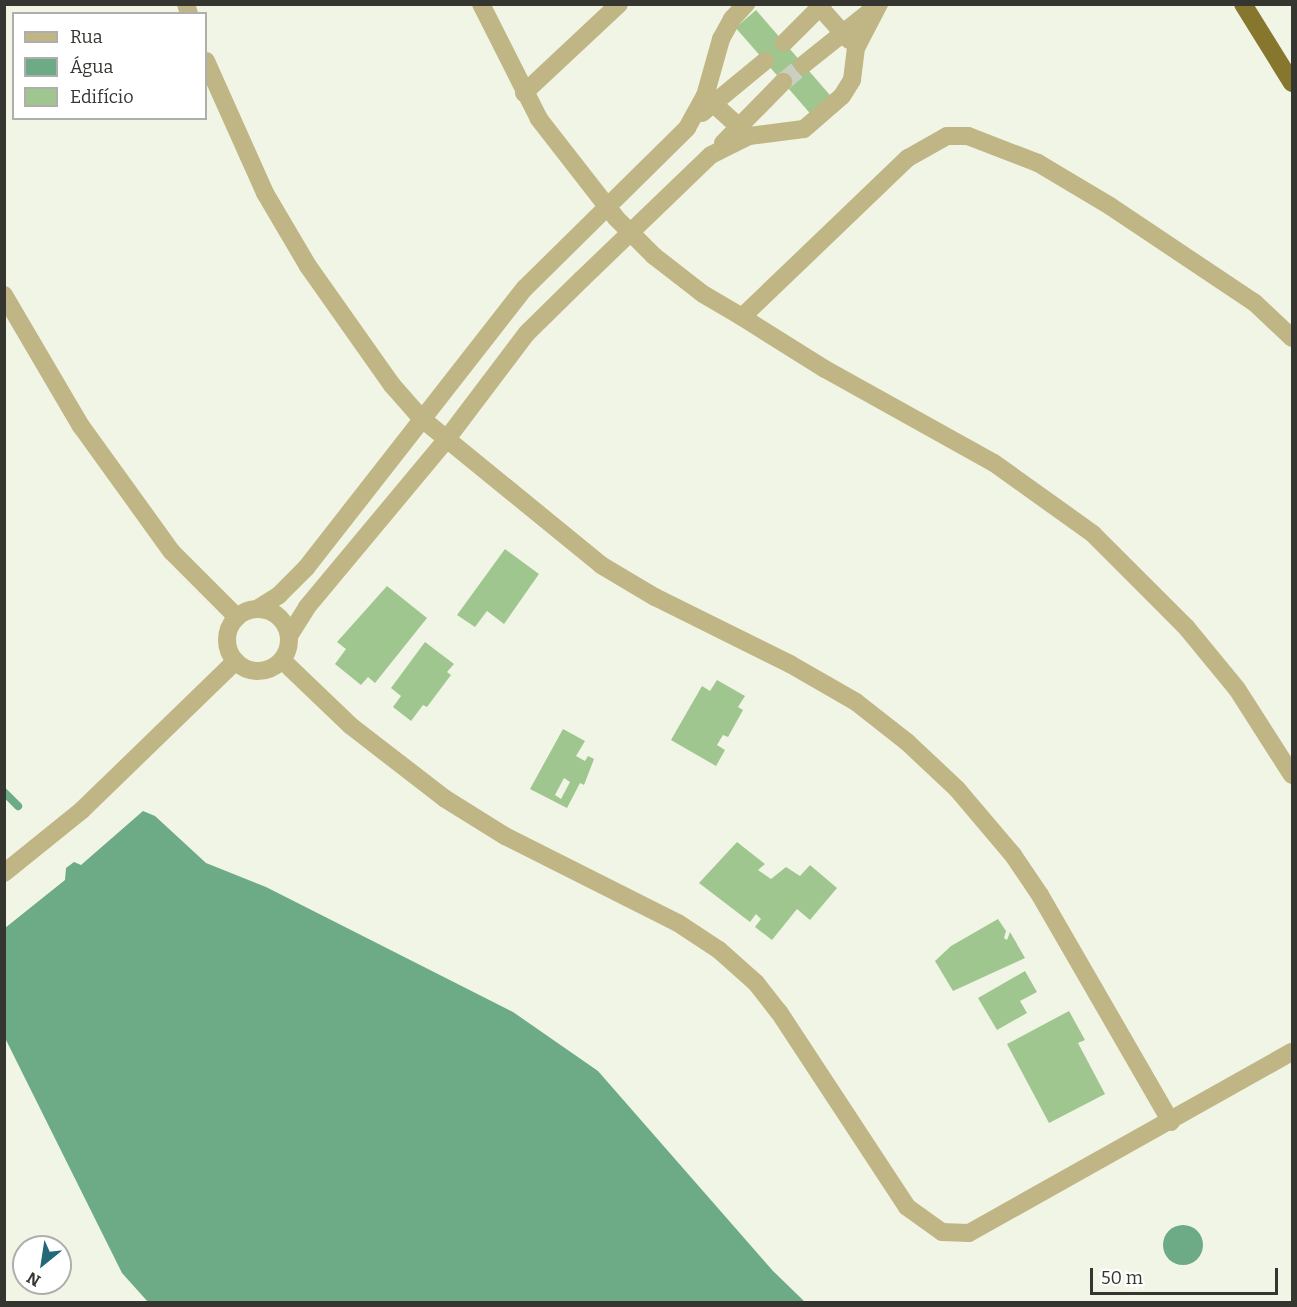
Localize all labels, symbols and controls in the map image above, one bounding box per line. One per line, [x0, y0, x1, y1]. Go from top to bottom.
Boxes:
legend [12, 12, 207, 120]
text: Rua [70, 26, 103, 48]
text: Água [70, 56, 113, 78]
text: Edifício [70, 86, 134, 108]
north arrow [12, 1235, 72, 1295]
scale bar [1093, 1256, 1280, 1294]
text: 50 m [1101, 1267, 1143, 1289]
text: N [24, 1268, 44, 1291]

